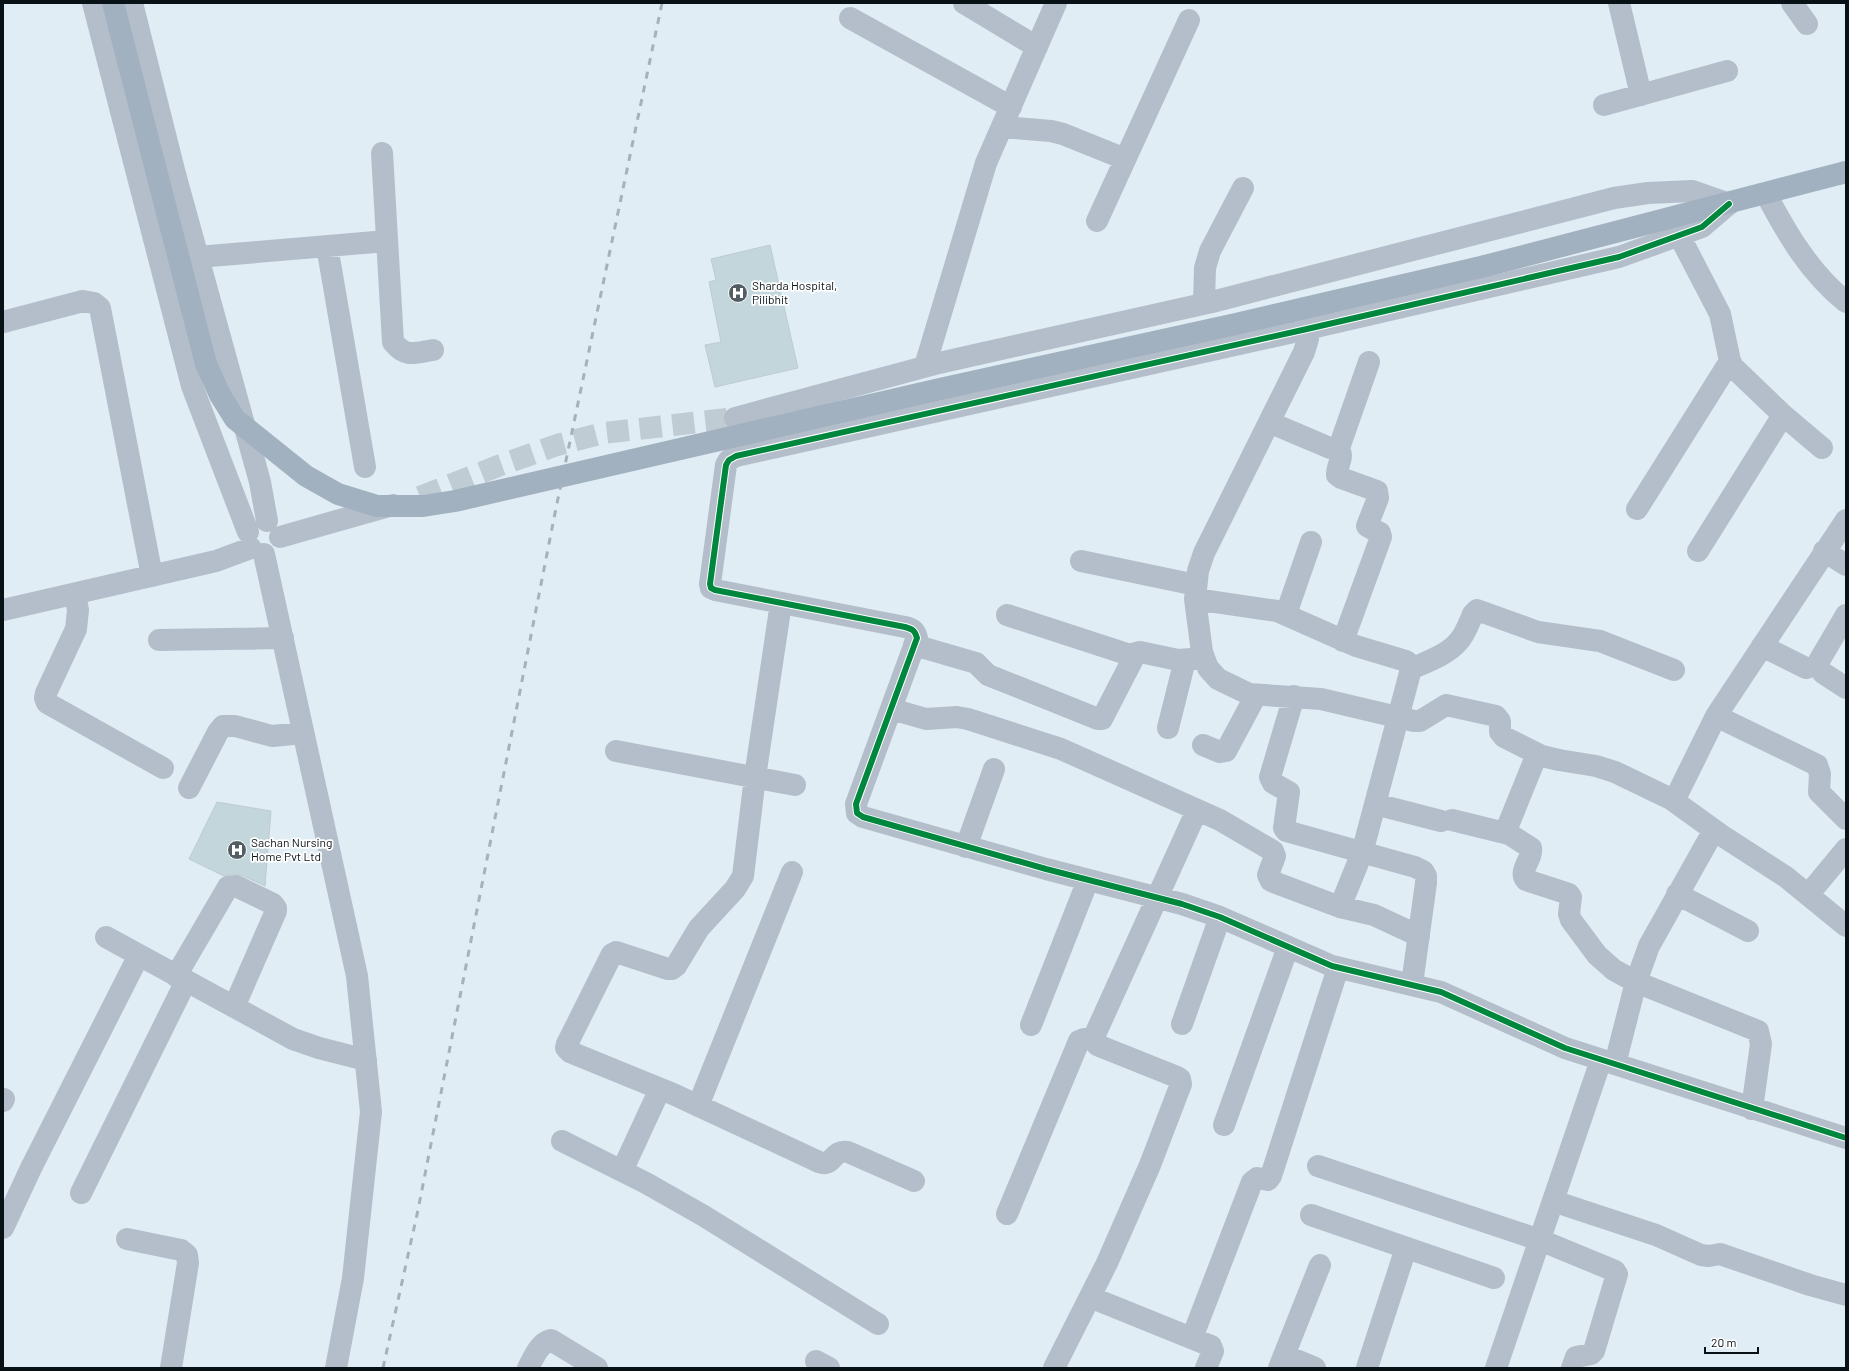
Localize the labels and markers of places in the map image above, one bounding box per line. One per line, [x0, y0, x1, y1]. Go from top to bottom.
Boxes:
place label: Sharda Hospital, Pilibhit [752, 278, 837, 306]
hospital icon: Sharda Hospital, Pilibhit [727, 282, 749, 304]
place label: Sachan Nursing Home Pvt Ltd [251, 835, 332, 863]
hospital icon: Sachan Nursing Home Pvt Ltd [226, 839, 248, 861]

